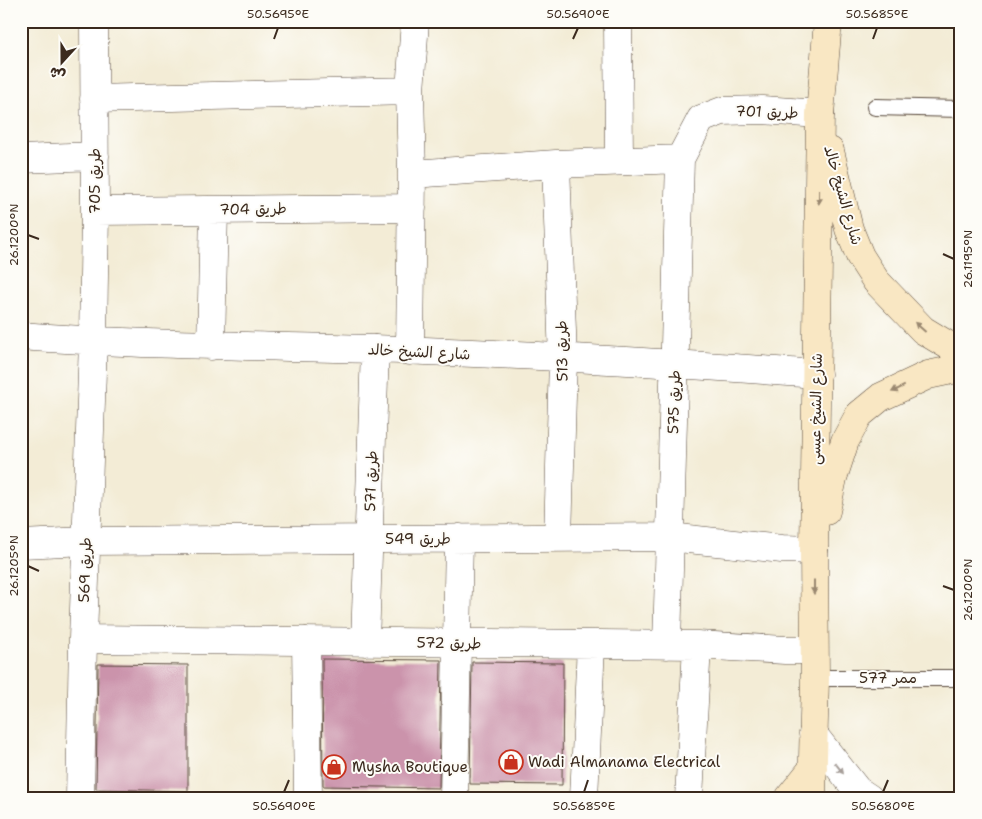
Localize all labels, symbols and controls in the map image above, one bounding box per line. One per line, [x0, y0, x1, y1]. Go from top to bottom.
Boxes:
text: 50.5695°E [247, 6, 309, 22]
text: 50.5690°E [546, 6, 610, 22]
text: 50.5685°E [846, 6, 908, 22]
north arrow [38, 38, 88, 88]
text: ش [47, 63, 68, 85]
street label: طريق 701 [735, 101, 799, 123]
street label: شارع الشيخ خالد [819, 143, 867, 247]
street label: طريق 705 [85, 148, 105, 214]
one-way arrow [815, 190, 823, 206]
street label: طريق 704 [219, 198, 287, 220]
text: 26.1200°N [6, 204, 22, 266]
text: 26.1195°N [960, 230, 976, 288]
street label: طريق 513 [551, 320, 573, 382]
one-way arrow [914, 321, 927, 332]
street label: شارع الشيخ خالد [367, 339, 471, 365]
street label: شارع الشيخ عيسى [805, 353, 827, 465]
street label: طريق 575 [663, 370, 685, 434]
one-way arrow [891, 385, 905, 393]
street label: طريق 571 [360, 450, 382, 512]
street label: طريق 549 [385, 529, 451, 549]
text: 26.1205°N [6, 535, 22, 597]
street label: طريق 569 [74, 537, 96, 603]
text: 26.1200°N [960, 559, 976, 621]
one-way arrow [810, 579, 818, 595]
street label: طريق 572 [416, 632, 482, 654]
street label: ممر 577 [859, 668, 917, 688]
shop icon: Wadi Almanama Electrical [498, 749, 524, 775]
place label: Wadi Almanama Electrical [528, 752, 721, 772]
shop icon: Mysha Boutique [321, 754, 347, 780]
place label: Mysha Boutique [352, 757, 468, 777]
one-way arrow [834, 761, 845, 774]
text: 50.5690°E [252, 798, 316, 814]
text: 50.5685°E [553, 798, 615, 814]
text: 50.5680°E [851, 798, 915, 814]

